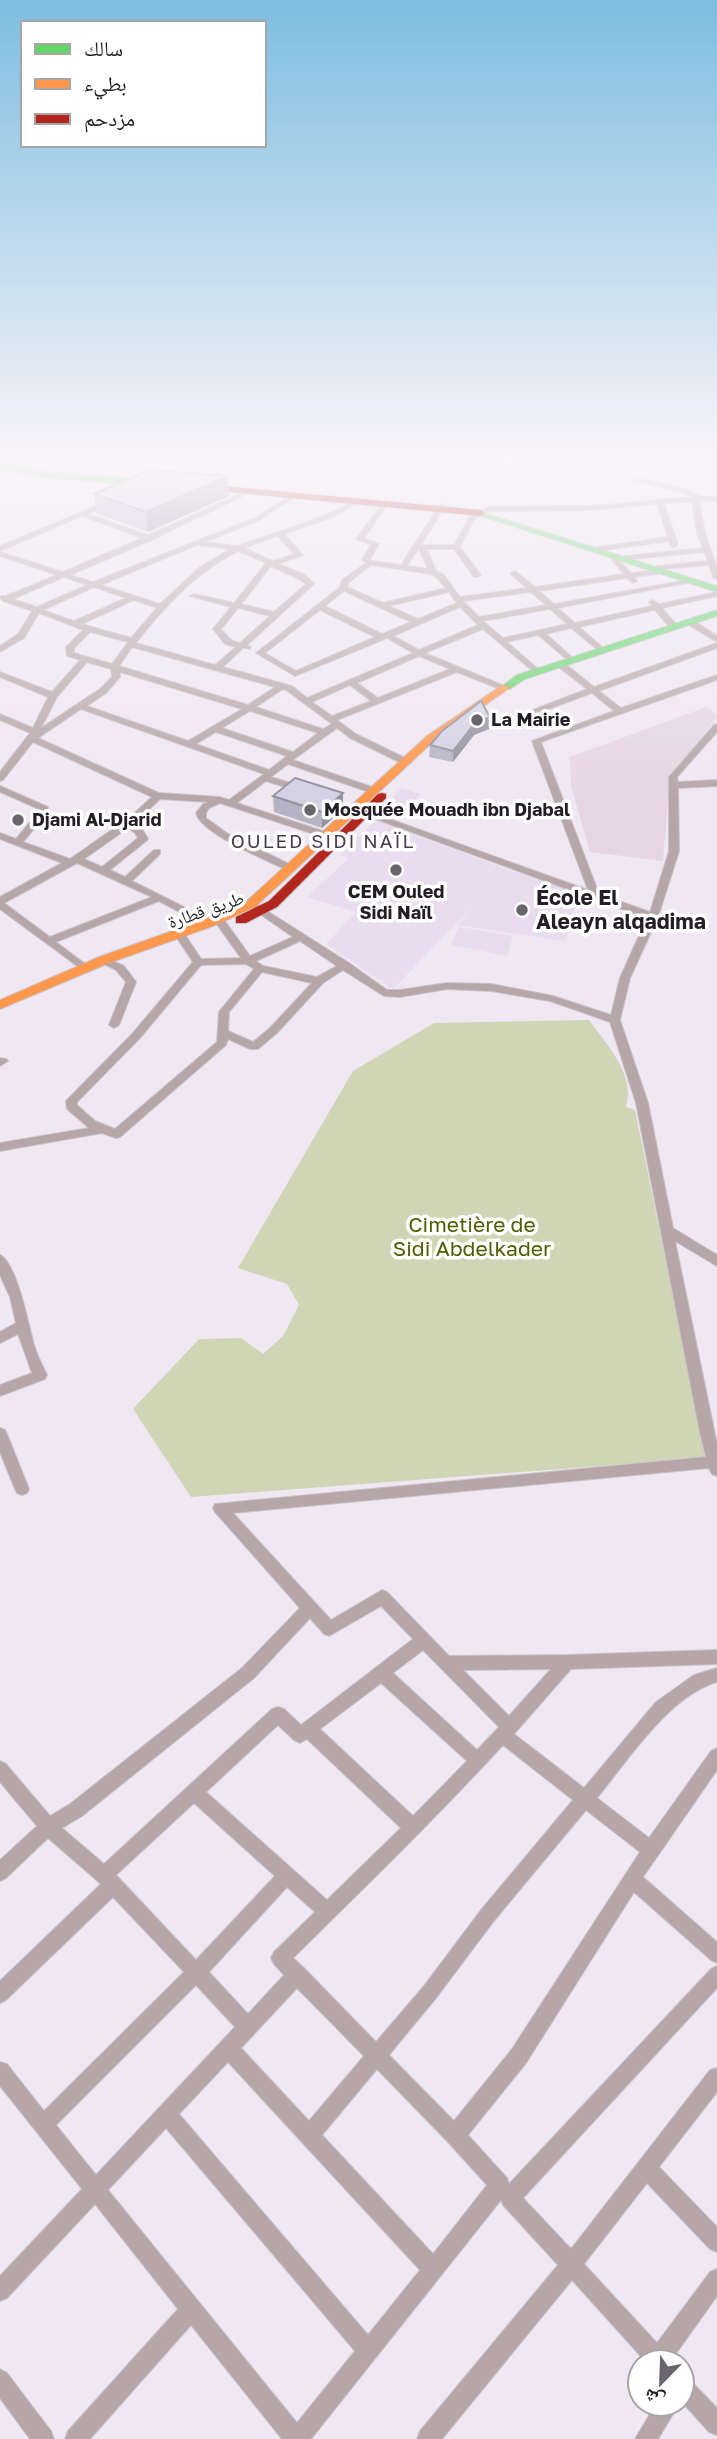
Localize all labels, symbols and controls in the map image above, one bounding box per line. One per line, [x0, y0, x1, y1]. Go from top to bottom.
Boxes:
legend [21, 21, 266, 147]
text: سالك [84, 35, 123, 61]
text: بطيء [84, 70, 127, 100]
text: مزدحم [84, 105, 135, 133]
place label: La Mairie [491, 708, 571, 730]
marker: La Mairie [469, 712, 485, 728]
place label: Mosquée Mouadh ibn Djabal [324, 798, 570, 820]
marker: Mosquée Mouadh ibn Djabal [302, 802, 318, 818]
place label: Djami Al-Djarid [32, 808, 162, 830]
marker: Djami Al-Djarid [10, 812, 26, 828]
district label: OULED SIDI NAÏL [231, 829, 415, 852]
marker: CEM Ouled Sidi Naïl [388, 862, 404, 878]
place label: CEM Ouled Sidi Naïl [348, 880, 444, 923]
place label: École El Aleayn alqadima [536, 884, 706, 934]
street label: طريق قطارة [165, 886, 247, 933]
marker: École El Aleayn alqadima [514, 902, 530, 918]
park label: Cimetière de Sidi Abdelkader [393, 1211, 551, 1261]
north arrow [626, 2348, 696, 2418]
text: ش [640, 2384, 668, 2414]

